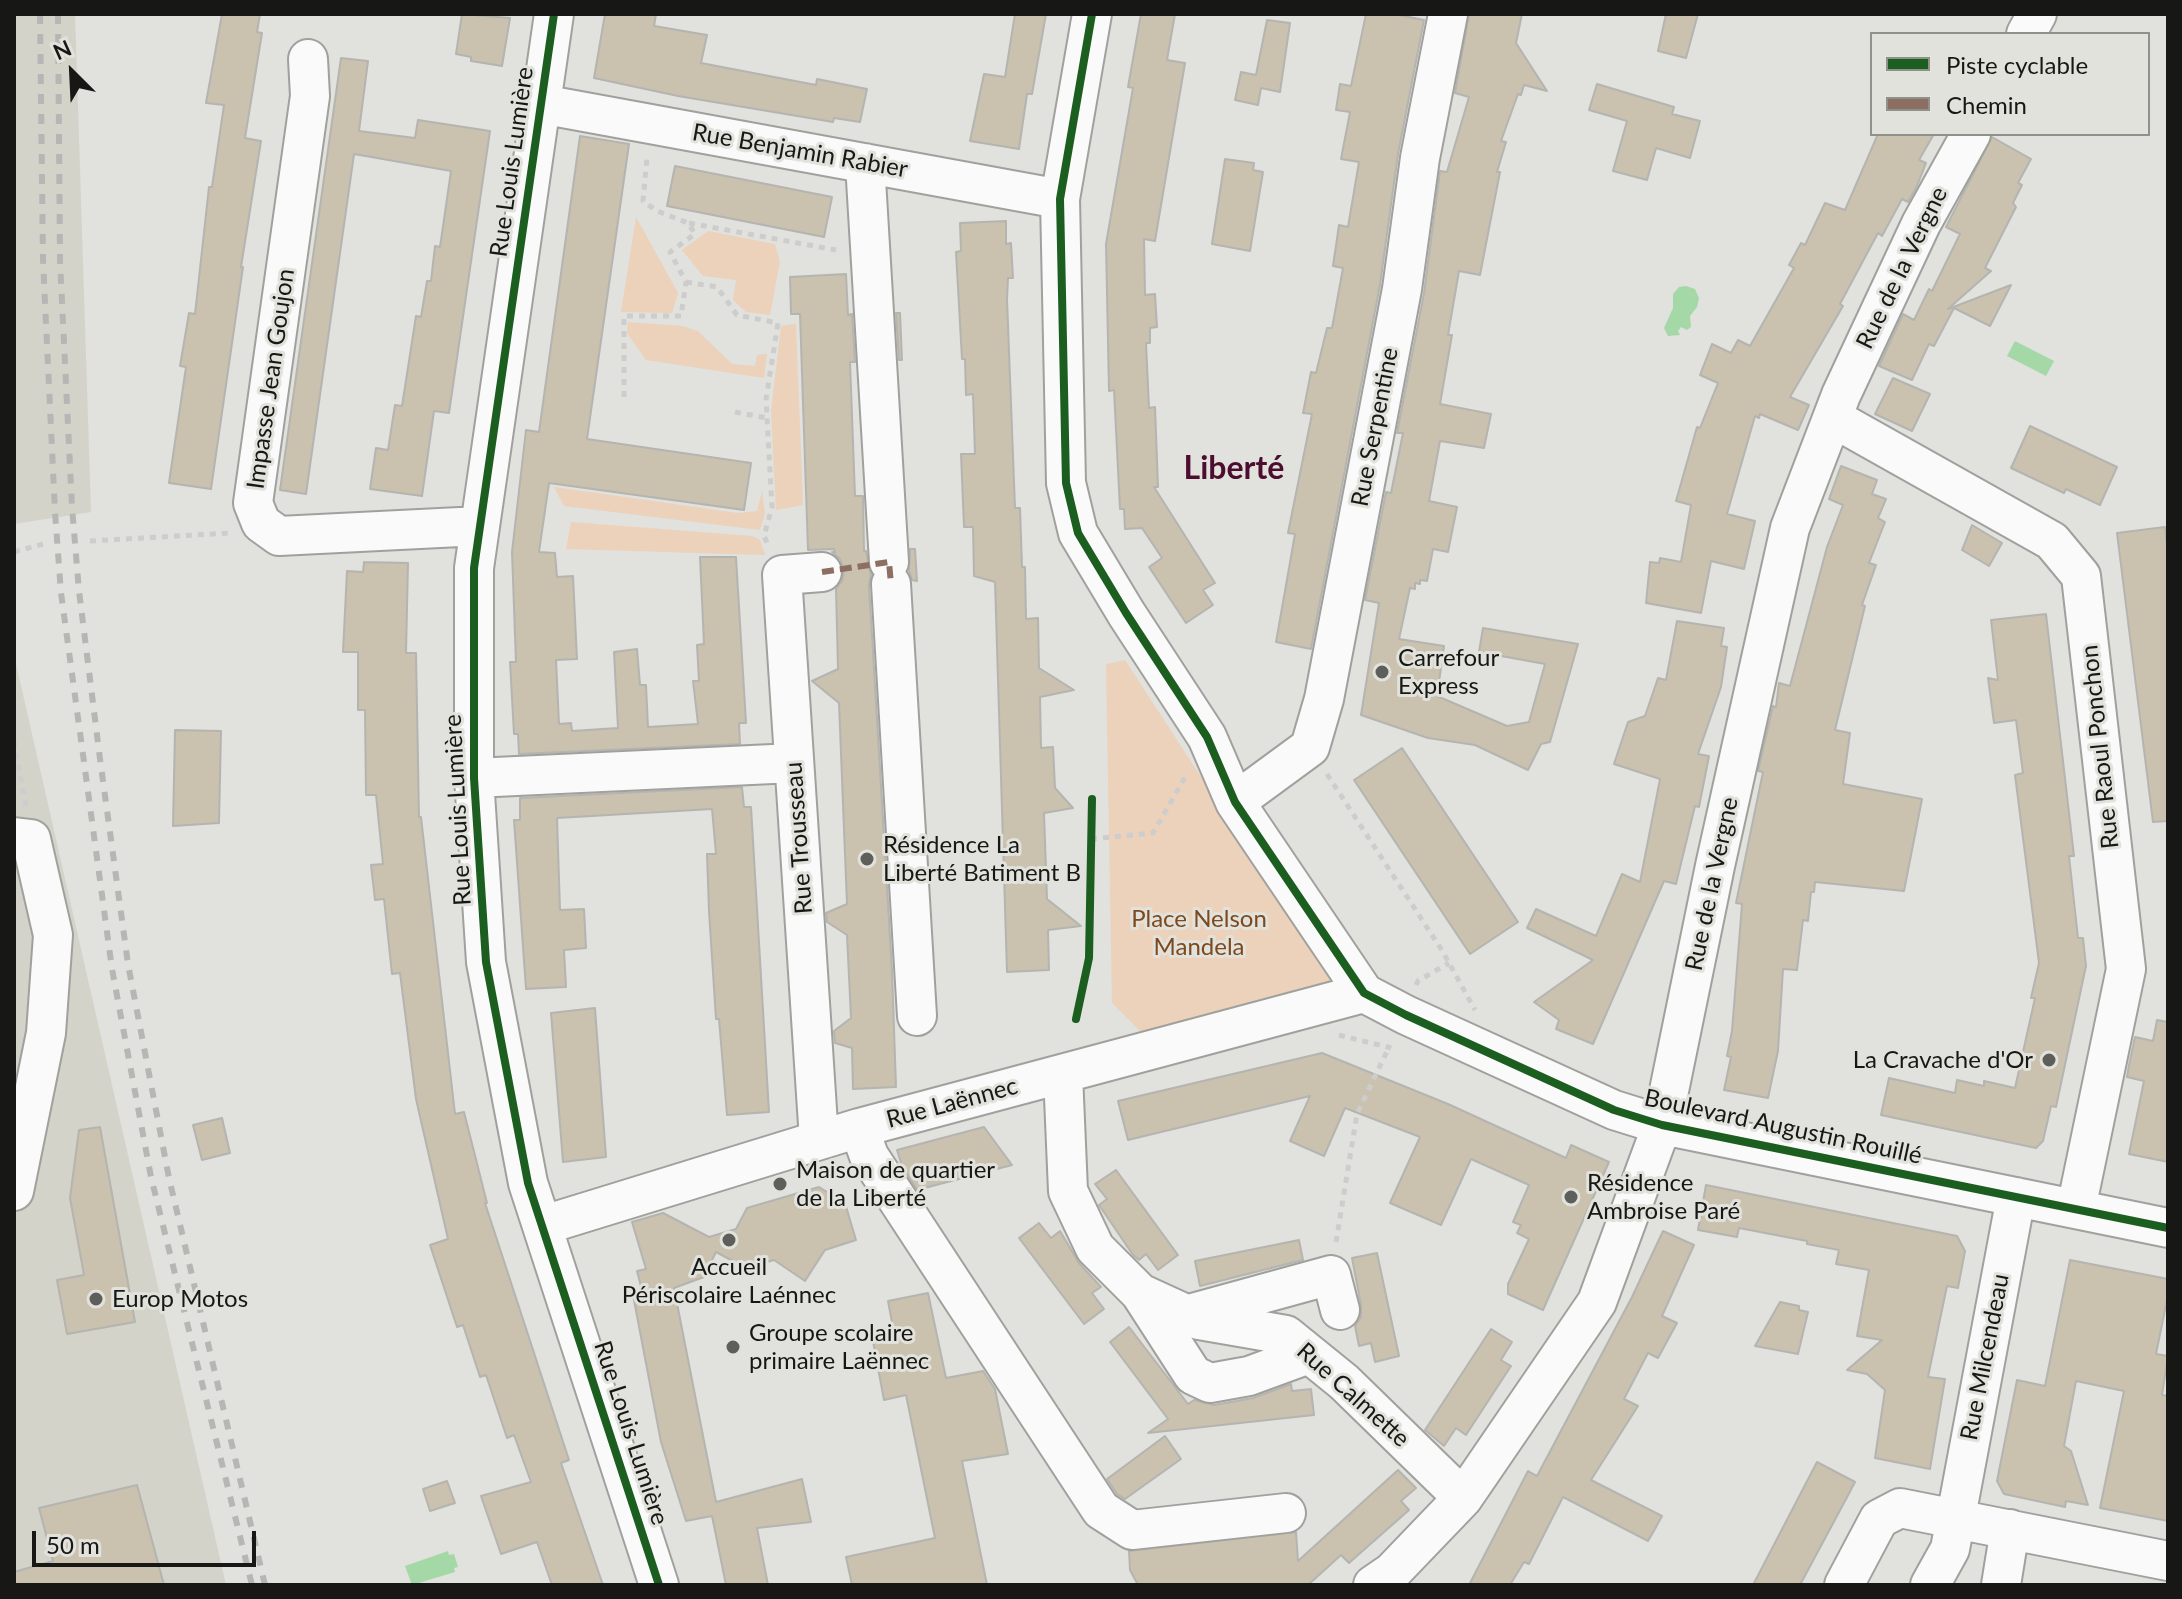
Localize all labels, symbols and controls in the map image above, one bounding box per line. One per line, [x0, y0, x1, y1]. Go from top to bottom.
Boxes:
north arrow [32, 32, 112, 112]
legend [1870, 32, 2150, 136]
text: N [49, 34, 75, 65]
text: Piste cyclable [1946, 50, 2088, 79]
street label: Rue Louis Lumière [484, 65, 540, 259]
text: Chemin [1946, 90, 2027, 119]
street label: Rue Benjamin Rabier [690, 118, 910, 184]
street label: Rue de la Vergne [1850, 182, 1954, 354]
street label: Impasse Jean Goujon [241, 267, 301, 491]
street label: Rue Serpentine [1345, 345, 1405, 509]
district label: Liberté [1184, 450, 1284, 488]
place label: Carrefour Express [1398, 644, 1499, 700]
street label: Rue Raoul Ponchon [2075, 644, 2125, 850]
marker: Carrefour Express [1373, 663, 1391, 681]
street label: Rue Louis Lumière [439, 714, 477, 906]
street label: Rue Trousseau [779, 761, 819, 915]
street label: Rue de la Vergne [1680, 795, 1744, 973]
place label: Résidence La Liberté Batiment B [883, 831, 1081, 887]
marker: Résidence La Liberté Batiment B [858, 850, 876, 868]
park label: Place Nelson Mandela [1131, 905, 1267, 961]
place label: La Cravache d'Or [1853, 1046, 2033, 1074]
marker: La Cravache d'Or [2040, 1051, 2058, 1069]
street label: Rue Laënnec [883, 1072, 1021, 1134]
street label: Boulevard Augustin Rouillé [1642, 1083, 1924, 1171]
place label: Maison de quartier de la Liberté [796, 1156, 995, 1212]
place label: Résidence Ambroise Paré [1587, 1169, 1740, 1225]
marker: Maison de quartier de la Liberté [771, 1175, 789, 1193]
marker: Résidence Ambroise Paré [1562, 1188, 1580, 1206]
marker: Accueil Périscolaire Laénnec [720, 1231, 738, 1249]
place label: Accueil Périscolaire Laénnec [622, 1253, 836, 1309]
street label: Rue Milcendeau [1955, 1271, 2015, 1443]
place label: Europ Motos [112, 1285, 248, 1313]
marker: Europ Motos [87, 1290, 105, 1308]
place label: Groupe scolaire primaire Laënnec [749, 1319, 929, 1375]
street label: Rue Louis Lumière [588, 1337, 674, 1529]
street label: Rue Calmette [1291, 1337, 1415, 1453]
marker: Groupe scolaire primaire Laënnec [724, 1338, 742, 1356]
scale bar [36, 1515, 260, 1565]
text: 50 m [46, 1530, 100, 1559]

